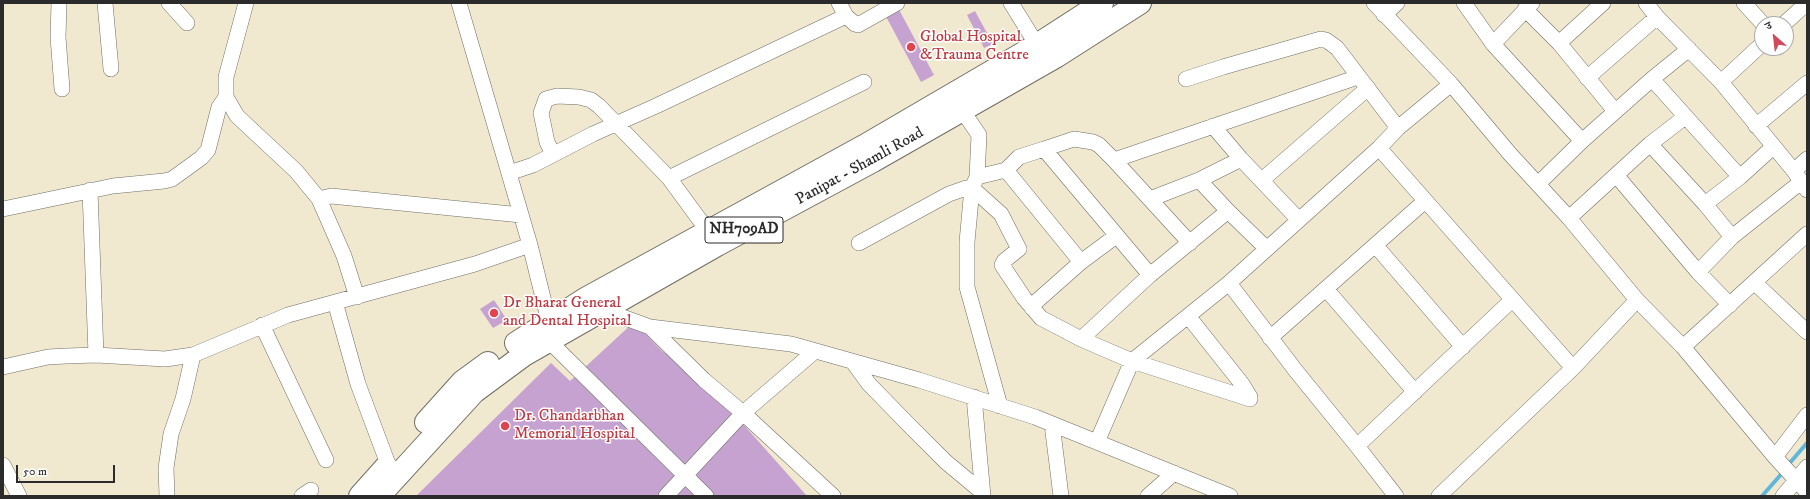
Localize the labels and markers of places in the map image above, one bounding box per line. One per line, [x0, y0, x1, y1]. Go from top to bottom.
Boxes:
place label: Global Hospital &Trauma Centre [920, 28, 1029, 66]
marker: Global Hospital &Trauma Centre [905, 41, 917, 53]
place label: Dr Bharat General and Dental Hospital [503, 294, 632, 332]
marker: Dr Bharat General and Dental Hospital [488, 307, 500, 319]
place label: Dr. Chandarbhan Memorial Hospital [514, 407, 635, 445]
marker: Dr. Chandarbhan Memorial Hospital [499, 420, 511, 432]

